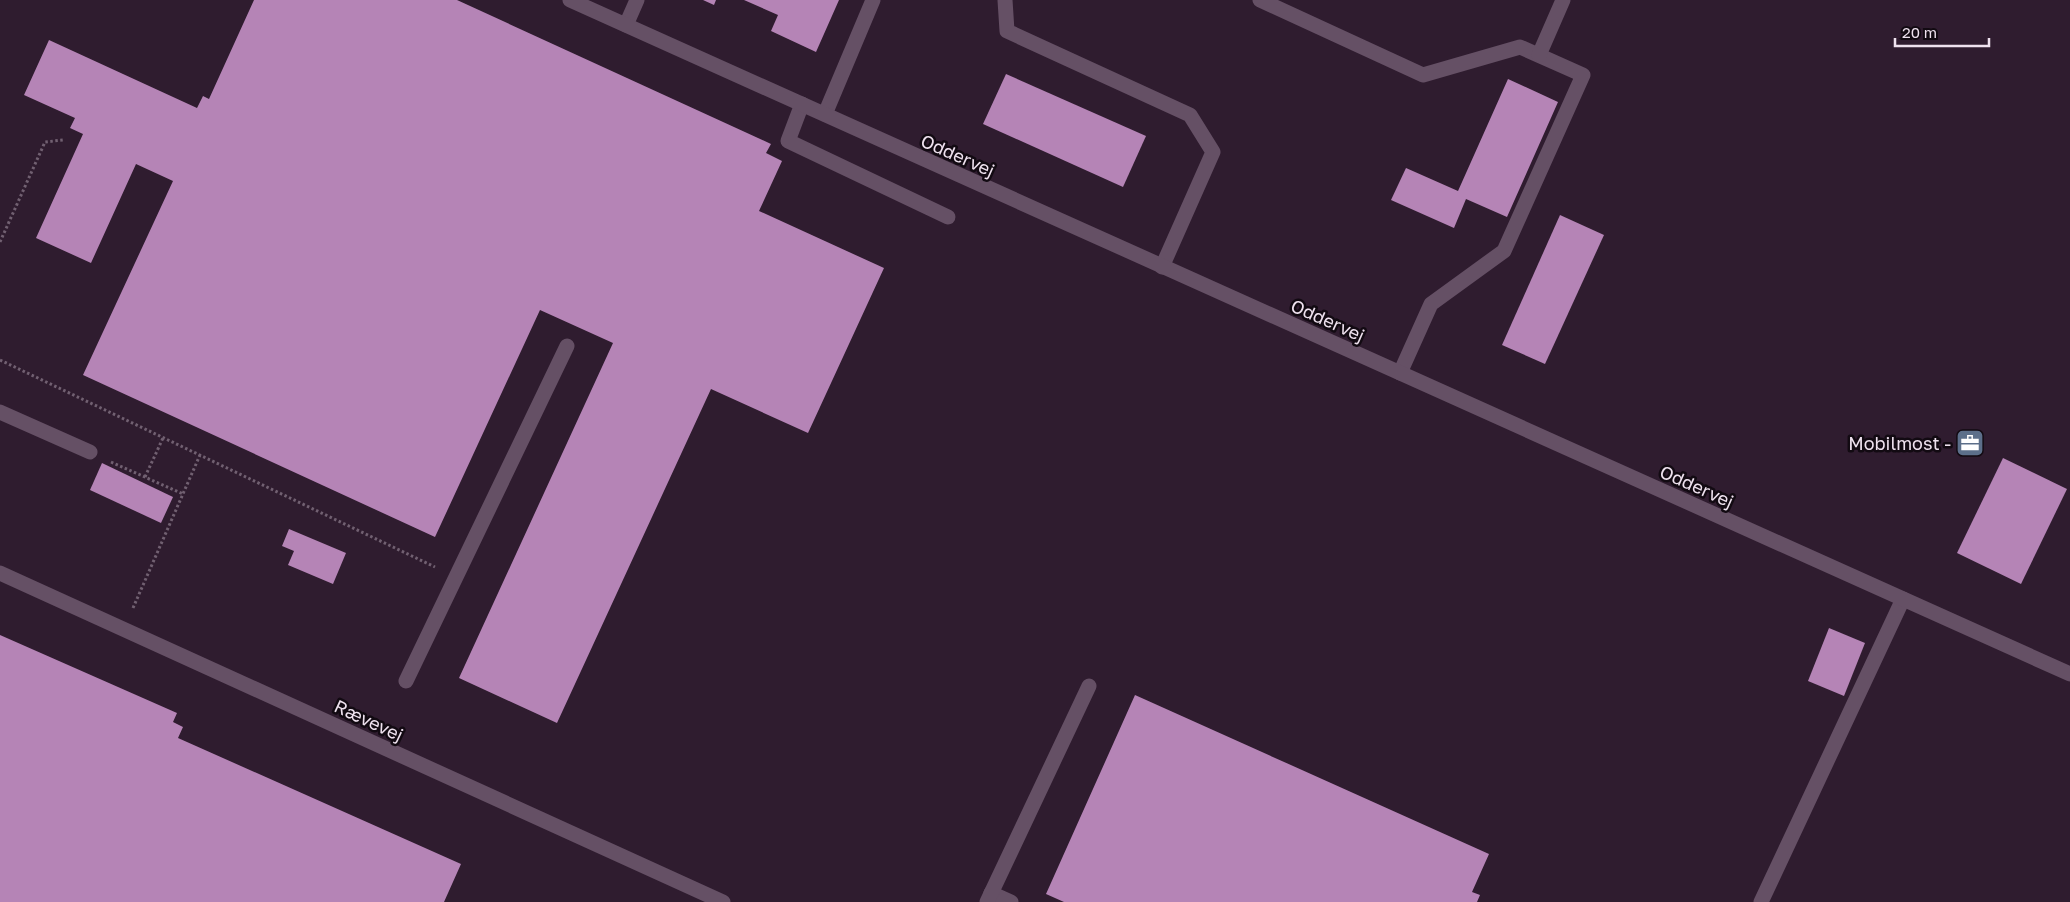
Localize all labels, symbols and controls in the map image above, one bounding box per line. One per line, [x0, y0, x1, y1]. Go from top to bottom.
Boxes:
scale bar [1895, 15, 1989, 47]
text: 20 m [1902, 23, 1937, 41]
street label: Oddervej [918, 129, 998, 181]
street label: Oddervej [1288, 294, 1368, 346]
office icon: Mobilmost - [1955, 428, 1985, 458]
place label: Mobilmost - [1848, 432, 1951, 454]
street label: Oddervej [1657, 460, 1737, 512]
street label: Rævevej [331, 695, 407, 745]

